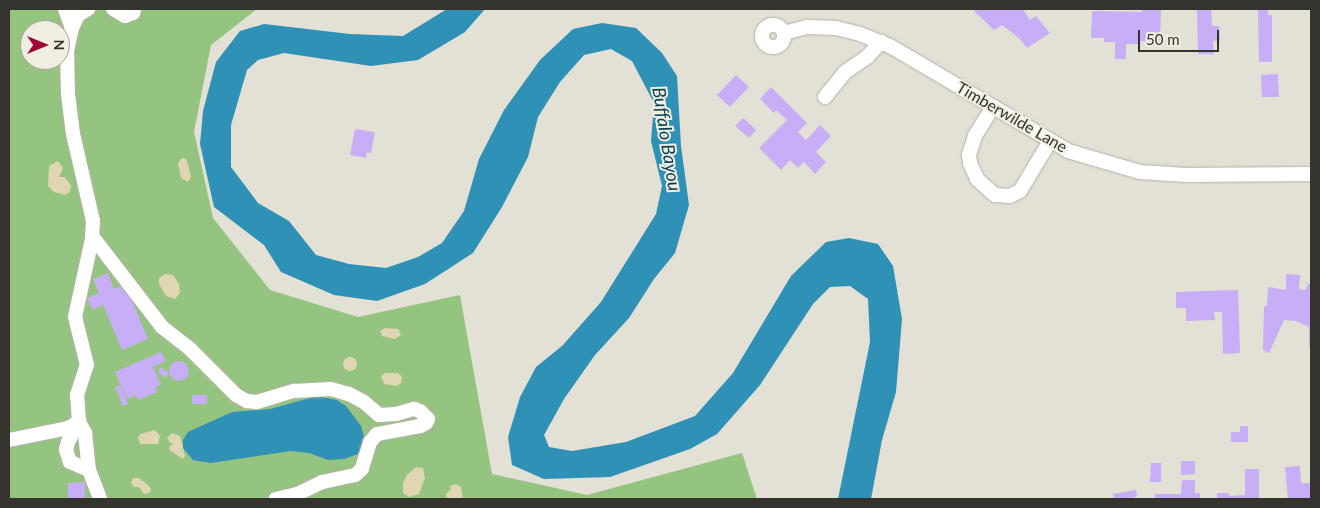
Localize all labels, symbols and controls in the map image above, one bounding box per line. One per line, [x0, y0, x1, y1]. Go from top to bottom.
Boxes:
north arrow [20, 20, 70, 70]
scale bar [1140, 20, 1221, 52]
text: 50 m [1146, 30, 1180, 48]
text: N [51, 40, 68, 50]
street label: Timberwilde Lane [953, 77, 1071, 157]
water label: Buffalo Bayou [648, 86, 686, 192]

